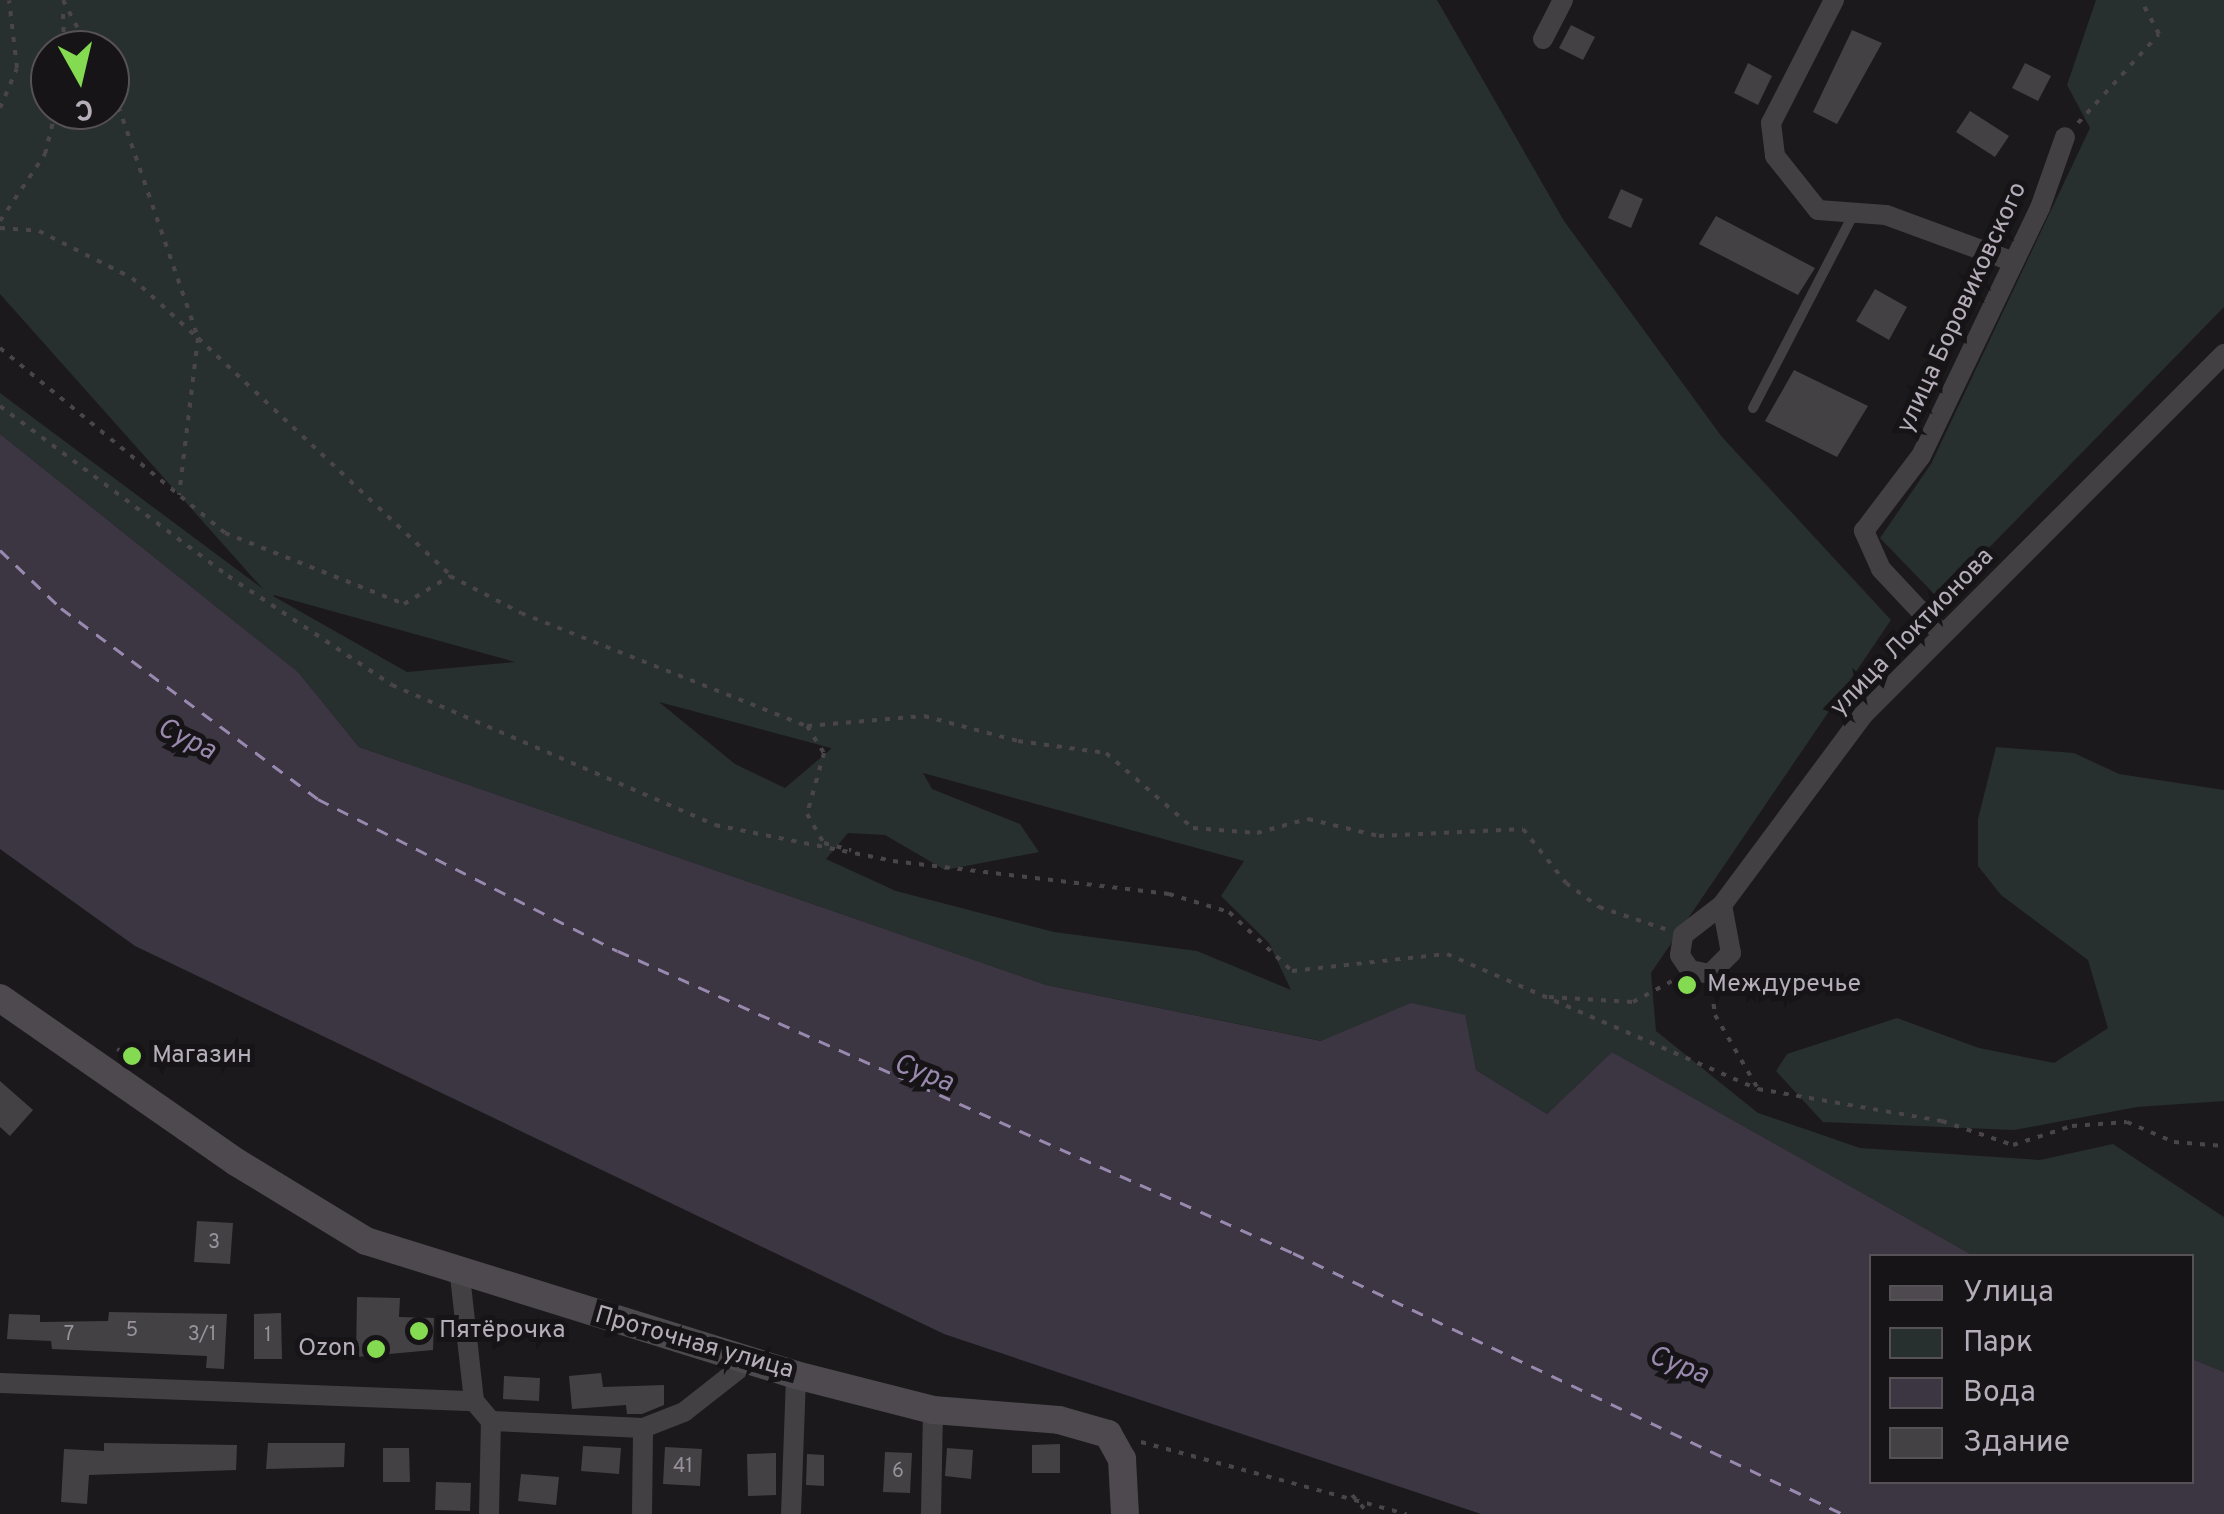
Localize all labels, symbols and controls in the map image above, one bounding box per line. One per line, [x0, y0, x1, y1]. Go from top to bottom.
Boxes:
north arrow [30, 30, 130, 130]
text: С [73, 89, 95, 127]
street label: улица Боровиковского [1892, 178, 2034, 438]
street label: улица Локтионова [1825, 543, 2001, 723]
water label: Сура [151, 711, 221, 769]
place label: Междуречье [1707, 970, 1861, 1000]
marker: Междуречье [1676, 974, 1698, 996]
place label: Магазин [152, 1041, 252, 1071]
marker: Магазин [121, 1045, 143, 1067]
water label: Сура [888, 1047, 958, 1101]
house number: 3 [208, 1231, 220, 1255]
legend [1869, 1254, 2194, 1484]
text: Улица [1963, 1275, 2054, 1312]
street label: Проточная улица [591, 1301, 797, 1387]
place label: Пятёрочка [439, 1316, 565, 1346]
house number: 5 [126, 1319, 138, 1343]
marker: Пятёрочка [408, 1320, 430, 1342]
house number: 7 [64, 1323, 74, 1347]
house number: 3/1 [188, 1323, 216, 1347]
house number: 1 [264, 1324, 272, 1348]
text: Парк [1963, 1325, 2033, 1362]
place label: Ozon [298, 1334, 356, 1364]
marker: Ozon [365, 1338, 387, 1360]
water label: Сура [1643, 1339, 1713, 1393]
text: Вода [1963, 1375, 2036, 1412]
text: Здание [1963, 1425, 2070, 1462]
house number: 41 [673, 1455, 693, 1479]
house number: 6 [892, 1460, 904, 1484]

